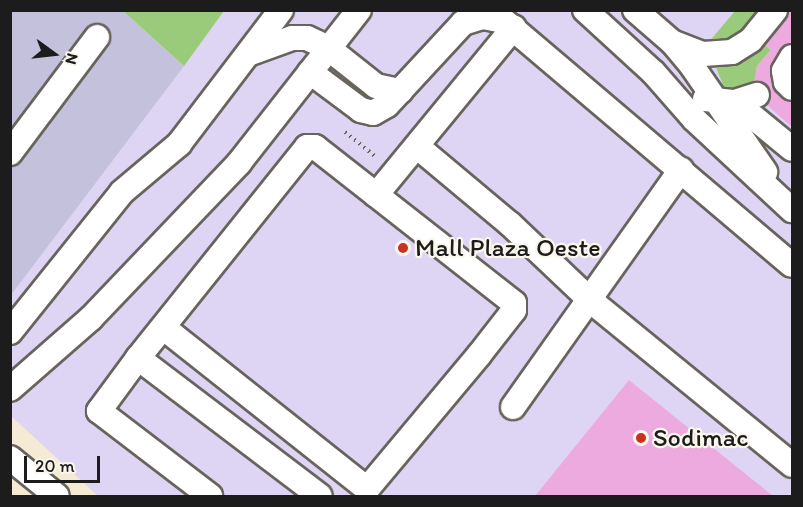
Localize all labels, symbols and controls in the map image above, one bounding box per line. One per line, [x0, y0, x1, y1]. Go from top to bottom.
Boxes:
north arrow [24, 24, 84, 84]
text: N [61, 51, 82, 66]
place label: Mall Plaza Oeste [415, 232, 600, 264]
marker: Mall Plaza Oeste [396, 241, 410, 255]
place label: Sodimac [653, 422, 749, 454]
marker: Sodimac [634, 431, 648, 445]
scale bar [27, 444, 104, 482]
text: 20 m [35, 455, 75, 477]

